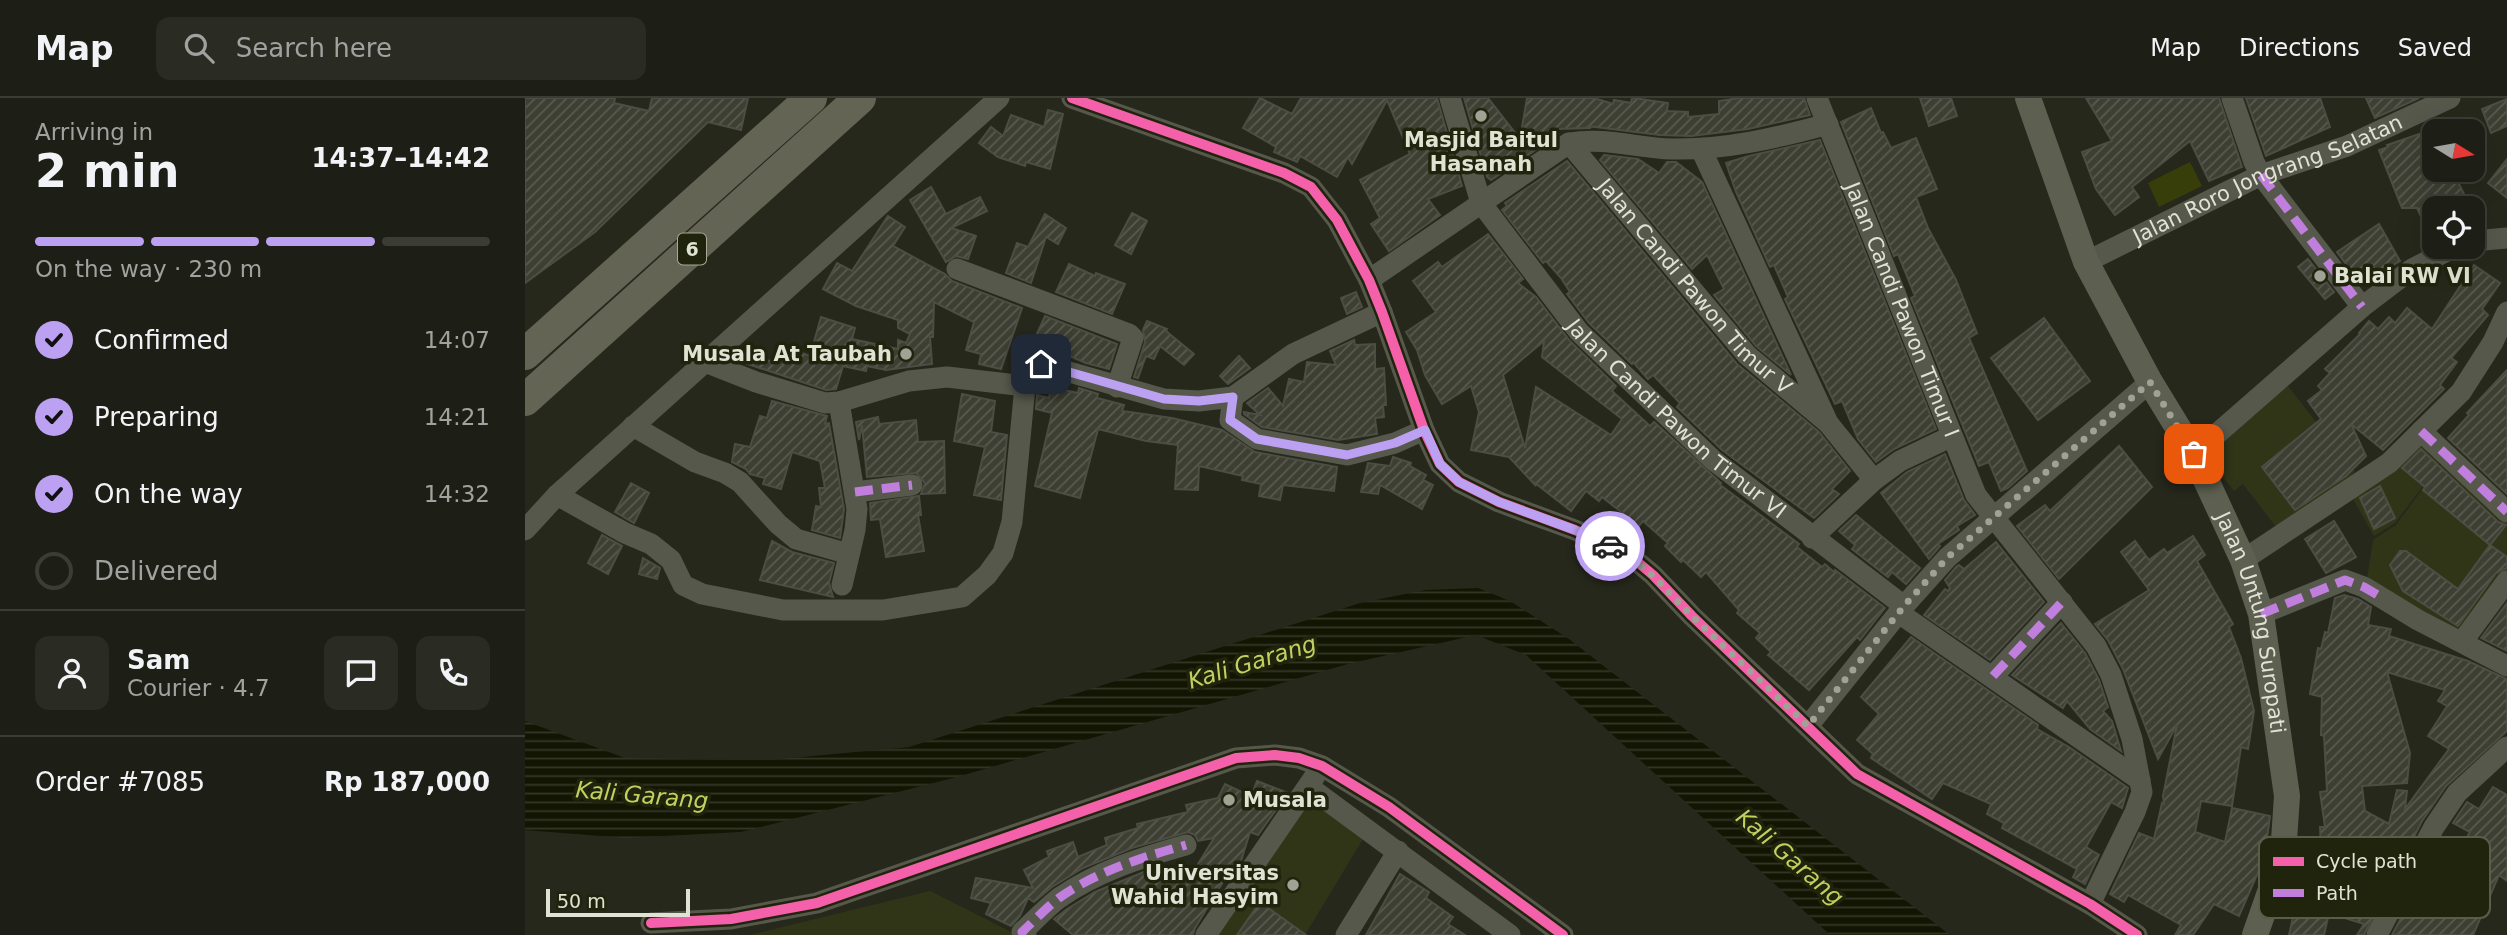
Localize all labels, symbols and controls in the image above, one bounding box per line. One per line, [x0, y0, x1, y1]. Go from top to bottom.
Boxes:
search box [156, 17, 646, 80]
text: Map [35, 29, 114, 68]
icon: search [180, 29, 218, 67]
text: Search here [236, 33, 392, 63]
text: Map [2150, 34, 2201, 62]
text: Directions [2239, 34, 2360, 62]
text: Saved [2398, 34, 2472, 62]
marker: Masjid Baitul Hasanah [1473, 108, 1489, 124]
street label: Jalan Roro Jongrang Selatan [2127, 110, 2406, 250]
text: Arriving in [35, 119, 153, 145]
north arrow [2422, 119, 2485, 182]
map controls [2422, 119, 2485, 259]
place label: Masjid Baitul Hasanah [1404, 128, 1558, 176]
text: 14:37–14:42 [311, 143, 490, 173]
text: 2 min [35, 144, 179, 198]
street label: Jalan Candi Pawon Timur V [1591, 173, 1797, 400]
street label: Jalan Candi Pawon Timur I [1839, 177, 1964, 441]
button: locate [2422, 196, 2485, 259]
road number: 6 [678, 234, 706, 265]
text: On the way · 230 m [35, 256, 262, 282]
place label: Balai RW VI [2334, 264, 2471, 288]
marker: Balai RW VI [2312, 268, 2328, 284]
street label: Jalan Candi Pawon Timur VI [1560, 313, 1791, 523]
icon: check [35, 321, 73, 359]
text: Confirmed [94, 325, 229, 355]
text: 14:07 [424, 327, 490, 353]
pin [1011, 334, 1071, 394]
place label: Musala At Taubah [682, 342, 892, 366]
icon: home [1022, 345, 1060, 383]
marker: Musala At Taubah [898, 346, 914, 362]
icon: check [35, 398, 73, 436]
text: Preparing [94, 402, 219, 432]
text: 14:21 [424, 404, 490, 430]
pin [2164, 424, 2224, 484]
icon: bag [2175, 435, 2213, 473]
icon: check [35, 475, 73, 513]
text: On the way [94, 479, 243, 509]
text: 14:32 [424, 481, 490, 507]
street label: Jalan Untung Suropati [2210, 506, 2290, 735]
courier [1575, 511, 1645, 581]
icon: car [1591, 527, 1629, 565]
text: Delivered [94, 556, 218, 586]
water label: Kali Garang [1185, 630, 1319, 694]
button: person [35, 636, 109, 710]
button: chat [324, 636, 398, 710]
button: phone [416, 636, 490, 710]
text: Sam [127, 645, 190, 675]
text: Courier · 4.7 [127, 675, 270, 701]
text: Order #7085 [35, 767, 205, 797]
text: Rp 187,000 [324, 767, 490, 797]
water label: Kali Garang [575, 776, 709, 814]
place label: Musala [1243, 788, 1327, 812]
marker: Musala [1221, 792, 1237, 808]
water label: Kali Garang [1731, 804, 1849, 910]
legend [2259, 837, 2490, 918]
text: Cycle path [2316, 850, 2417, 872]
place label: Universitas Wahid Hasyim [1111, 861, 1279, 909]
marker: Universitas Wahid Hasyim [1285, 877, 1301, 893]
text: Path [2316, 882, 2358, 904]
scale bar [546, 886, 689, 918]
text: 50 m [557, 890, 606, 912]

